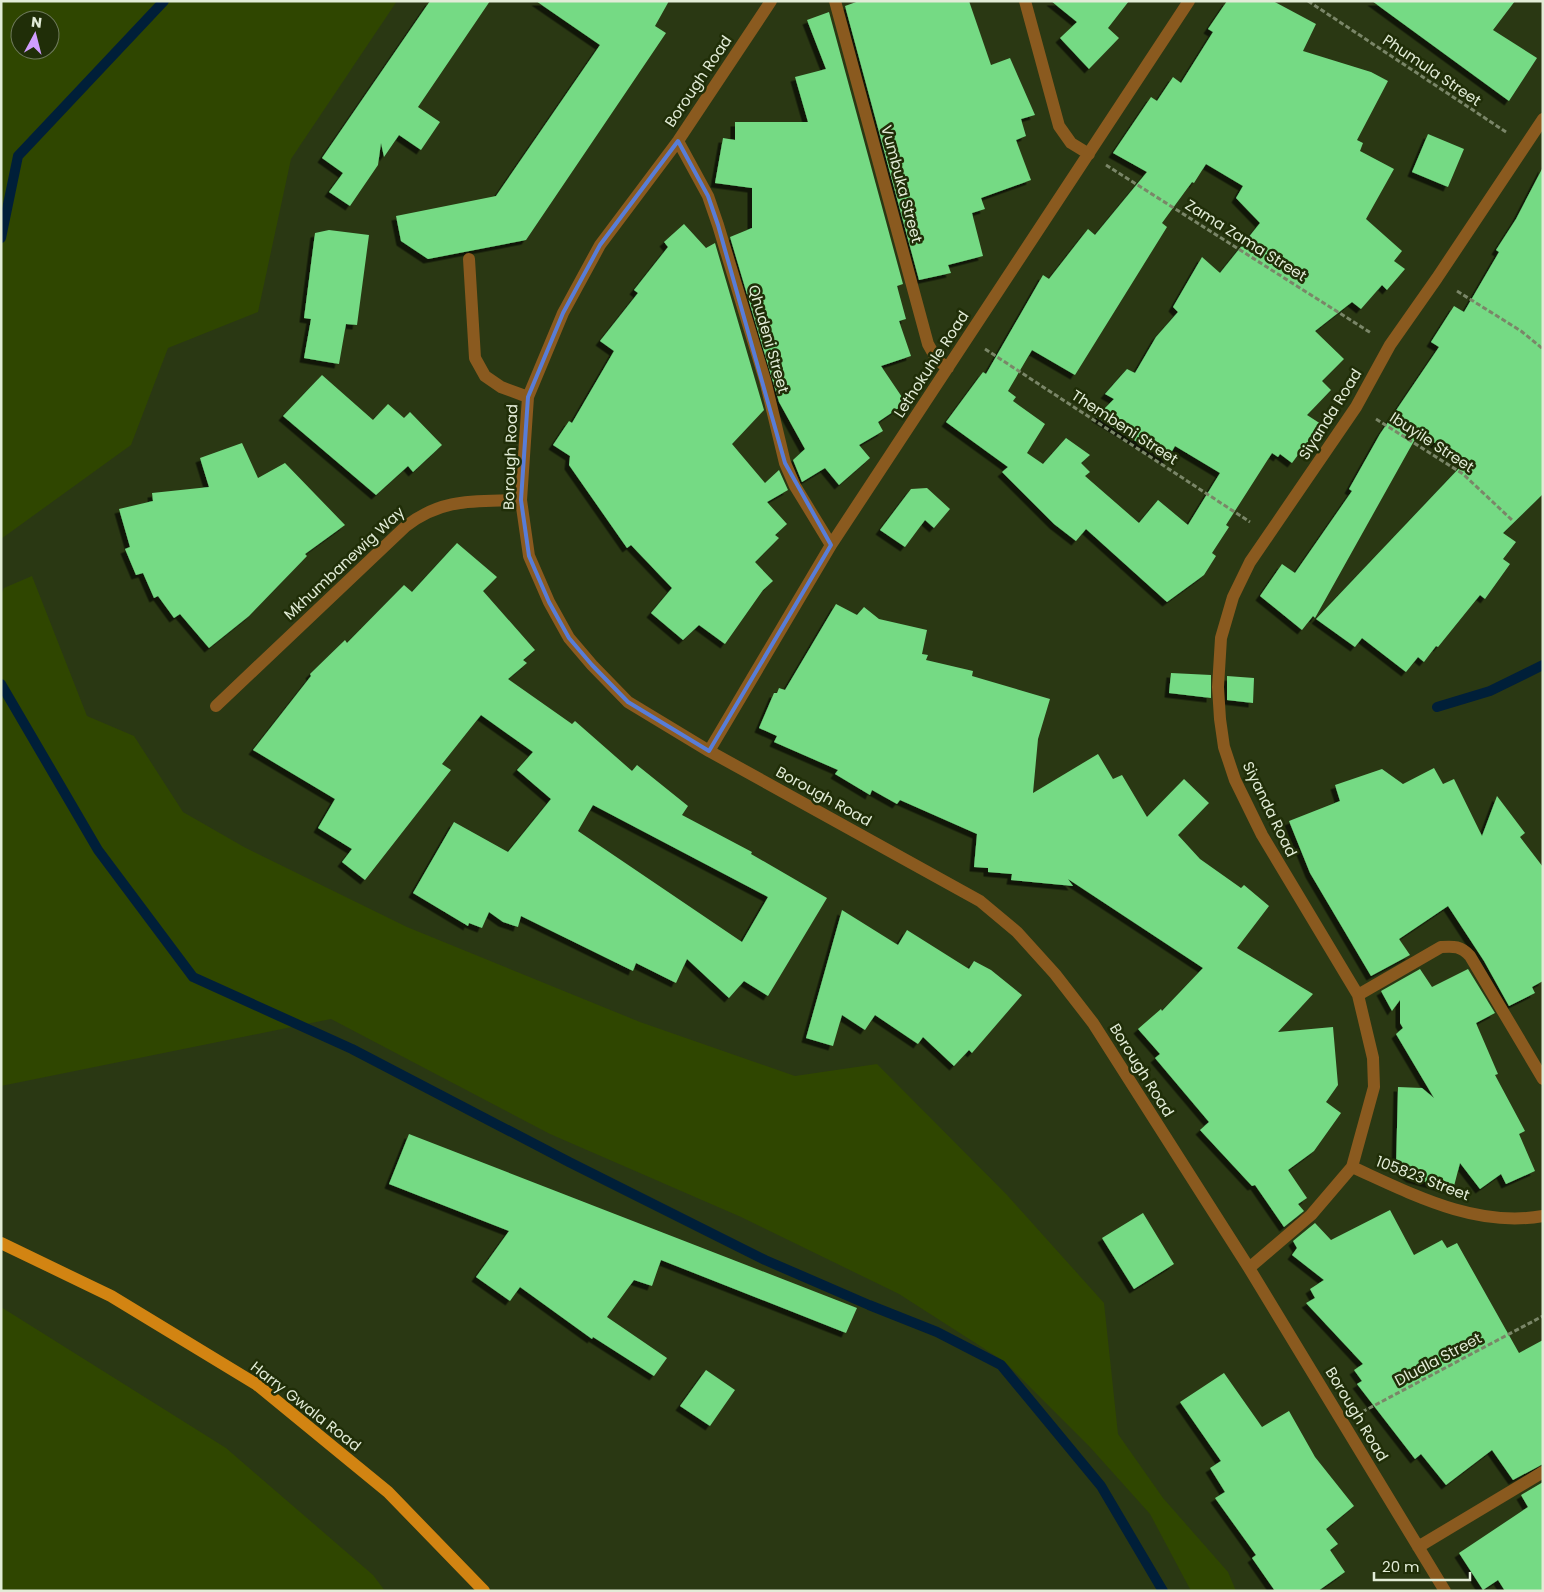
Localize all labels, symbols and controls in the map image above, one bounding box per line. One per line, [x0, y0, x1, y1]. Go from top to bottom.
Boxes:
north arrow [10, 10, 60, 60]
text: N [30, 12, 43, 33]
street label: Phumula Street [1379, 29, 1485, 111]
street label: Borough Road [660, 31, 736, 131]
street label: Vumbuka Street [876, 123, 928, 245]
street label: Zama Zama Street [1181, 194, 1311, 286]
street label: Qhudeni Street [744, 282, 794, 396]
street label: Lethokuhle Road [889, 307, 973, 421]
street label: Siyanda Road [1294, 364, 1366, 464]
street label: Thembeni Street [1068, 385, 1182, 469]
street label: Borough Road [498, 403, 522, 511]
street label: Ibuyile Street [1386, 407, 1478, 477]
street label: Mkhumbanewig Way [279, 501, 409, 625]
street label: Siyanda Road [1238, 758, 1302, 860]
street label: Borough Road [772, 761, 876, 831]
street label: Borough Road [1105, 1019, 1179, 1121]
street label: 105823 Street [1373, 1151, 1473, 1205]
street label: Dludla Street [1391, 1327, 1485, 1391]
street label: Harry Gwala Road [246, 1356, 366, 1456]
street label: Borough Road [1321, 1363, 1393, 1465]
scale bar [1374, 1550, 1470, 1582]
text: 20 m [1382, 1556, 1420, 1577]

